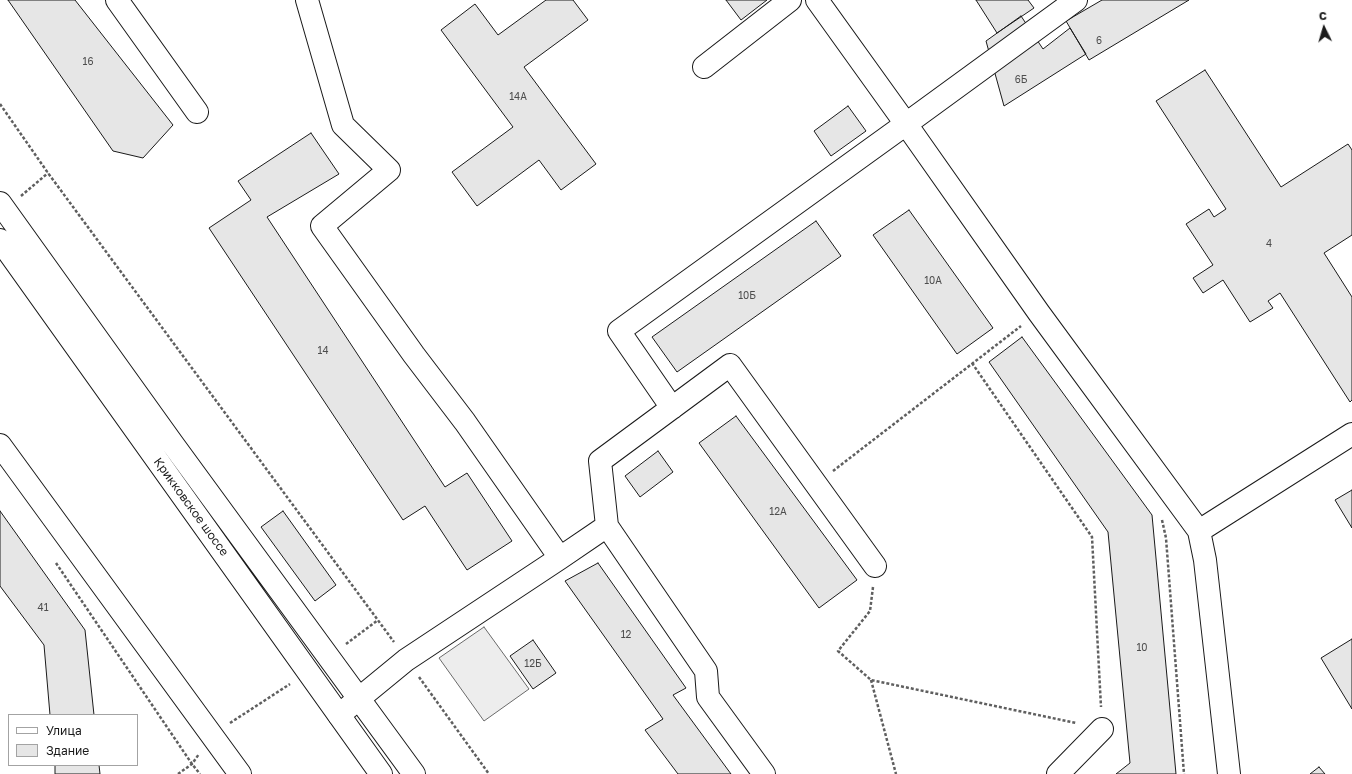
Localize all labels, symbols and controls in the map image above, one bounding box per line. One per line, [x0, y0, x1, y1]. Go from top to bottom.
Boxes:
north arrow [1304, 8, 1344, 48]
text: С [1318, 9, 1327, 22]
house number: 6 [1096, 35, 1102, 47]
house number: 16 [83, 56, 93, 68]
house number: 6Б [1015, 74, 1027, 86]
house number: 14А [509, 91, 527, 103]
house number: 4 [1266, 238, 1272, 250]
house number: 10А [924, 275, 942, 287]
house number: 10Б [738, 290, 756, 302]
house number: 14 [318, 345, 328, 357]
street label: Крикковское шоссе [151, 455, 231, 559]
house number: 12А [769, 506, 787, 518]
house number: 41 [38, 602, 48, 614]
house number: 12 [621, 629, 631, 641]
house number: 10 [1136, 642, 1148, 654]
house number: 12Б [524, 658, 542, 670]
legend [8, 714, 138, 766]
text: Улица [46, 723, 82, 738]
text: Здание [46, 743, 89, 758]

